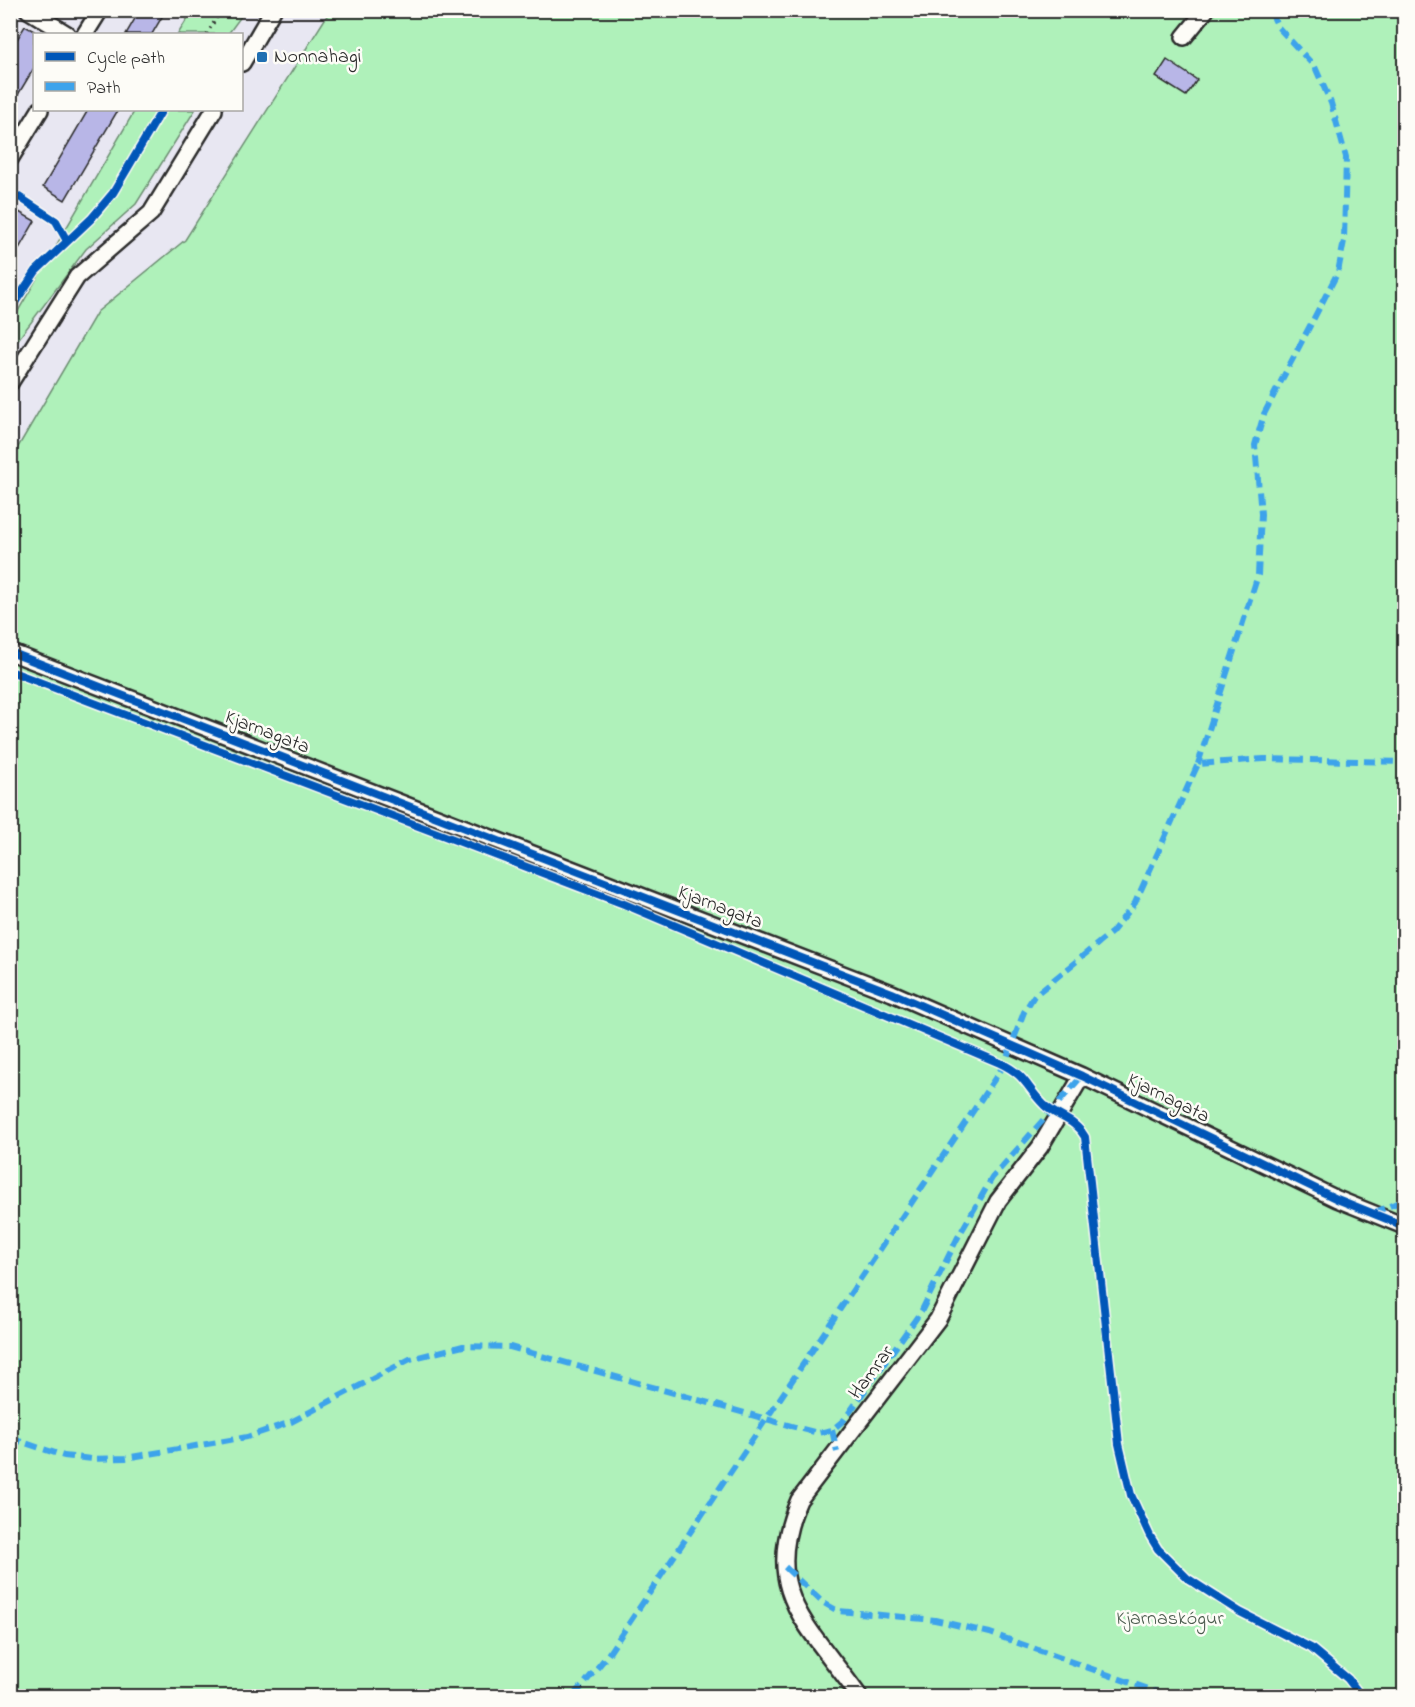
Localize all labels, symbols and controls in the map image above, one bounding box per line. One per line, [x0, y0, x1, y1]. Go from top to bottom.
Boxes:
legend [33, 33, 243, 111]
place label: Nonnahagi [274, 43, 361, 73]
text: Cycle path [87, 46, 165, 72]
marker: Nonnahagi [255, 50, 269, 64]
text: Path [87, 76, 121, 102]
street label: Kjarnagata [220, 704, 314, 763]
street label: Kjarnagata [673, 879, 767, 938]
street label: Kjarnagata [1121, 1067, 1214, 1132]
street label: Hamrar [842, 1339, 902, 1406]
park label: Kjarnaskógur [1116, 1605, 1224, 1635]

